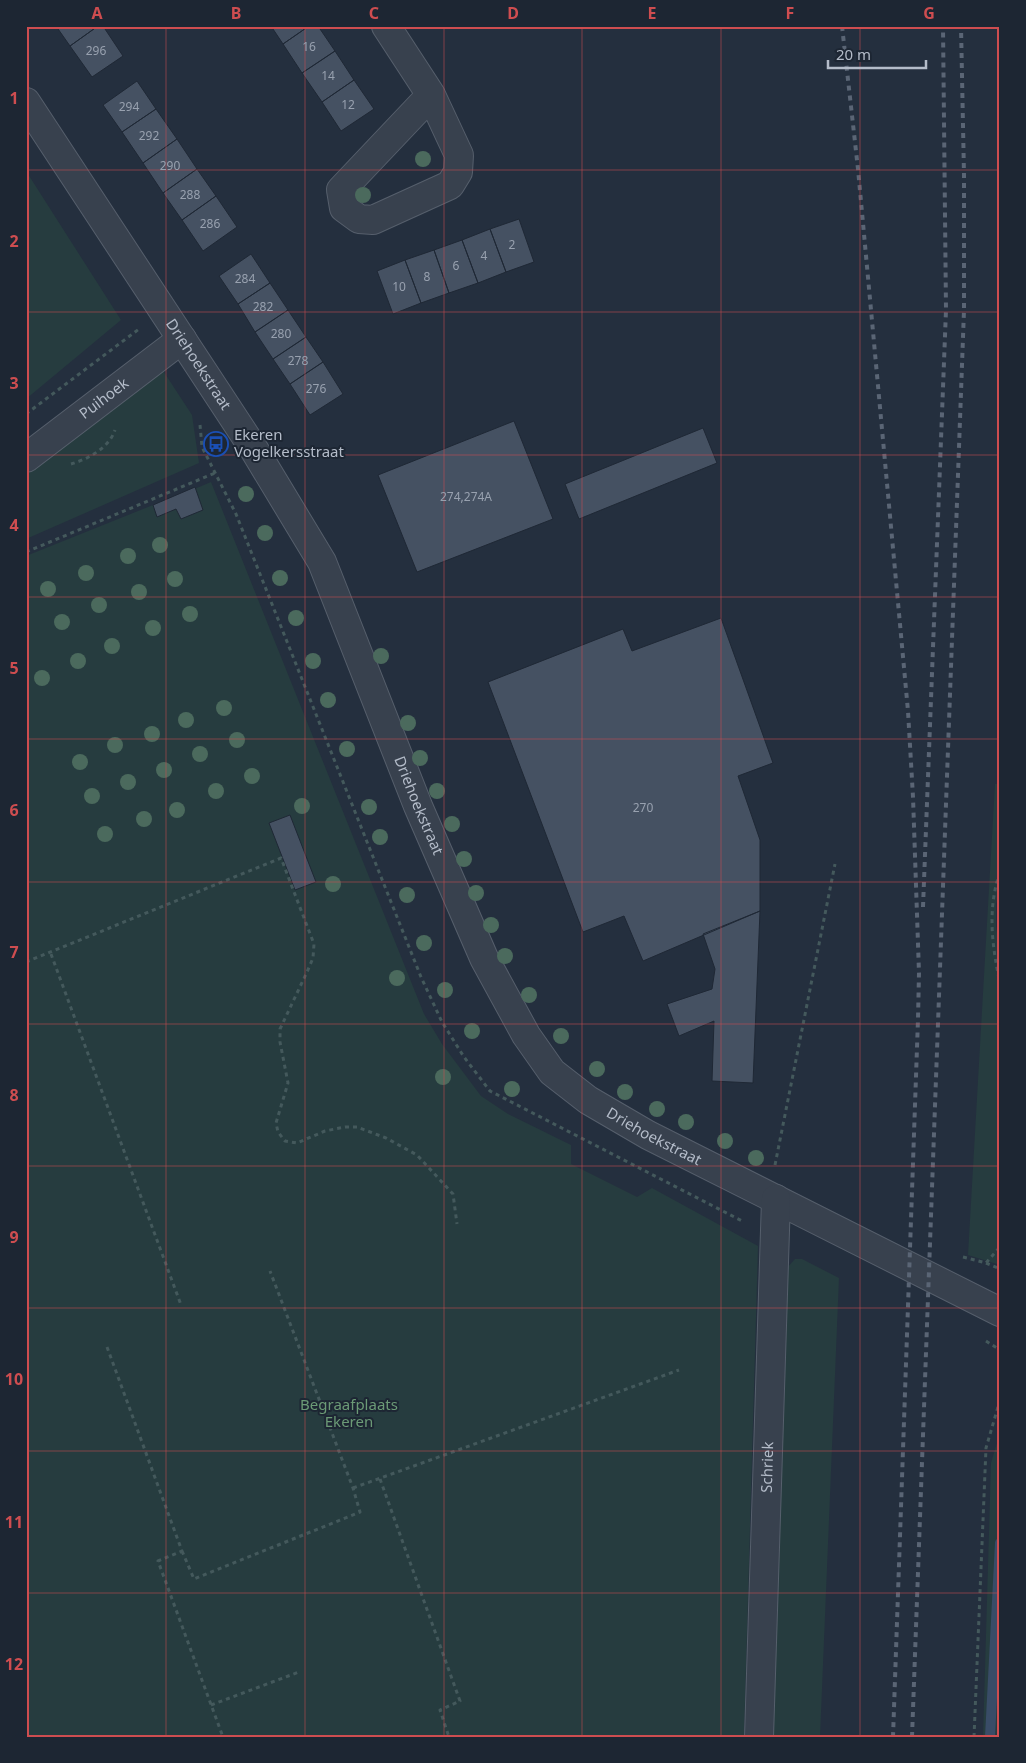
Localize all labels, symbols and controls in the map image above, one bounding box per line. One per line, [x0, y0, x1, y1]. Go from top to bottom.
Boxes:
text: A [91, 2, 103, 24]
text: B [231, 2, 241, 24]
text: C [369, 2, 379, 24]
text: D [507, 2, 519, 24]
text: E [648, 2, 657, 24]
text: F [786, 2, 794, 24]
text: G [923, 2, 935, 24]
house number: 16 [302, 38, 316, 55]
scale bar [828, 38, 926, 70]
house number: 296 [86, 42, 106, 59]
text: 20 m [836, 44, 871, 64]
house number: 14 [321, 67, 335, 84]
text: 1 [9, 87, 19, 109]
house number: 12 [341, 96, 355, 113]
house number: 294 [119, 98, 139, 115]
house number: 292 [139, 127, 159, 144]
house number: 290 [160, 157, 180, 174]
house number: 288 [180, 186, 200, 203]
house number: 286 [200, 215, 220, 232]
text: 2 [9, 230, 19, 252]
house number: 2 [509, 236, 516, 253]
house number: 4 [481, 247, 488, 264]
house number: 6 [453, 257, 460, 274]
house number: 8 [424, 268, 431, 285]
house number: 284 [235, 270, 255, 287]
house number: 10 [392, 278, 406, 295]
house number: 282 [253, 298, 273, 315]
street label: Driehoekstraat [162, 314, 237, 414]
house number: 280 [271, 325, 291, 342]
house number: 278 [288, 352, 308, 369]
text: 3 [9, 372, 19, 394]
street label: Puihoek [75, 373, 132, 423]
house number: 276 [306, 380, 326, 397]
place label: Ekeren Vogelkersstraat [234, 424, 345, 461]
bus stop icon: Ekeren Vogelkersstraat [203, 431, 229, 457]
house number: 274,274A [440, 488, 492, 505]
text: 4 [9, 514, 19, 536]
text: 5 [9, 657, 19, 679]
street label: Driehoekstraat [390, 753, 449, 858]
text: 6 [9, 799, 19, 821]
house number: 270 [633, 799, 653, 816]
text: 7 [9, 941, 19, 963]
text: 8 [9, 1084, 19, 1106]
street label: Driehoekstraat [603, 1102, 706, 1170]
text: 9 [9, 1226, 19, 1248]
text: 10 [5, 1368, 23, 1390]
park label: Begraafplaats Ekeren [300, 1394, 398, 1431]
street label: Schriek [756, 1441, 777, 1493]
text: 11 [5, 1511, 23, 1533]
text: 12 [5, 1653, 23, 1675]

